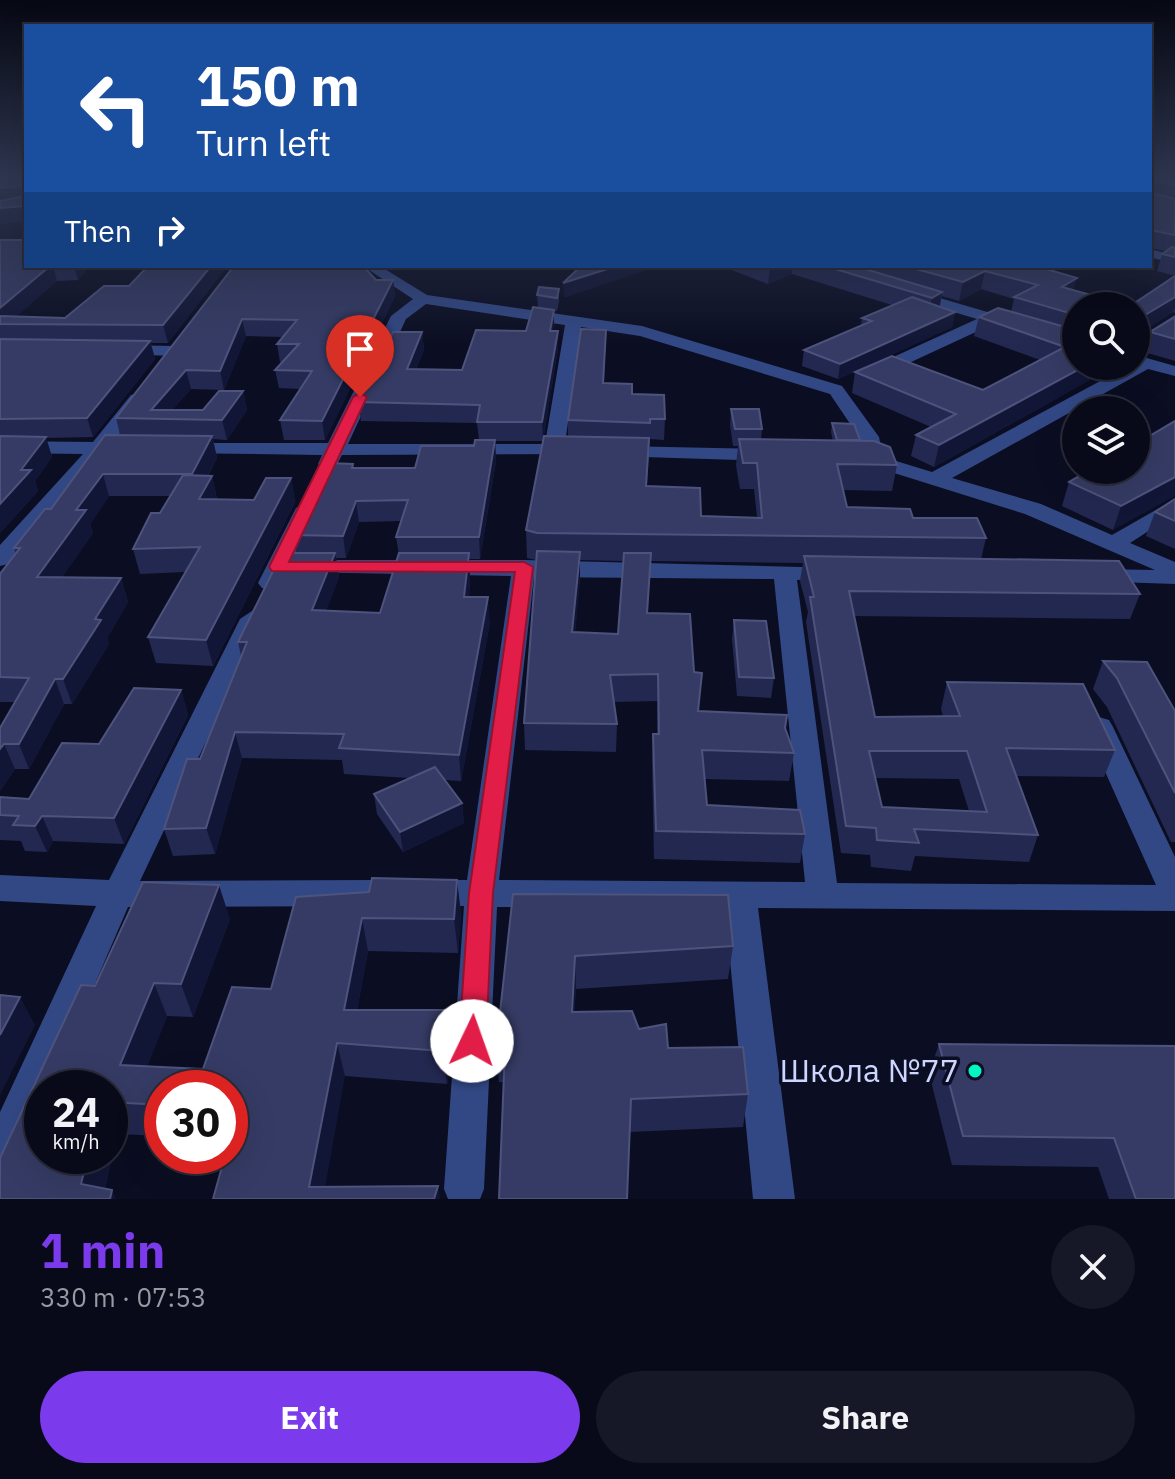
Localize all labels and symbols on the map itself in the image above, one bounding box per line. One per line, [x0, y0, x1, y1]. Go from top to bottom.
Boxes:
pin [326, 315, 394, 397]
position arrow [430, 999, 514, 1083]
place label: Школа №77 [780, 1049, 959, 1091]
marker: Школа №77 [966, 1062, 984, 1080]
speed limit sign: 30 [144, 1070, 248, 1174]

